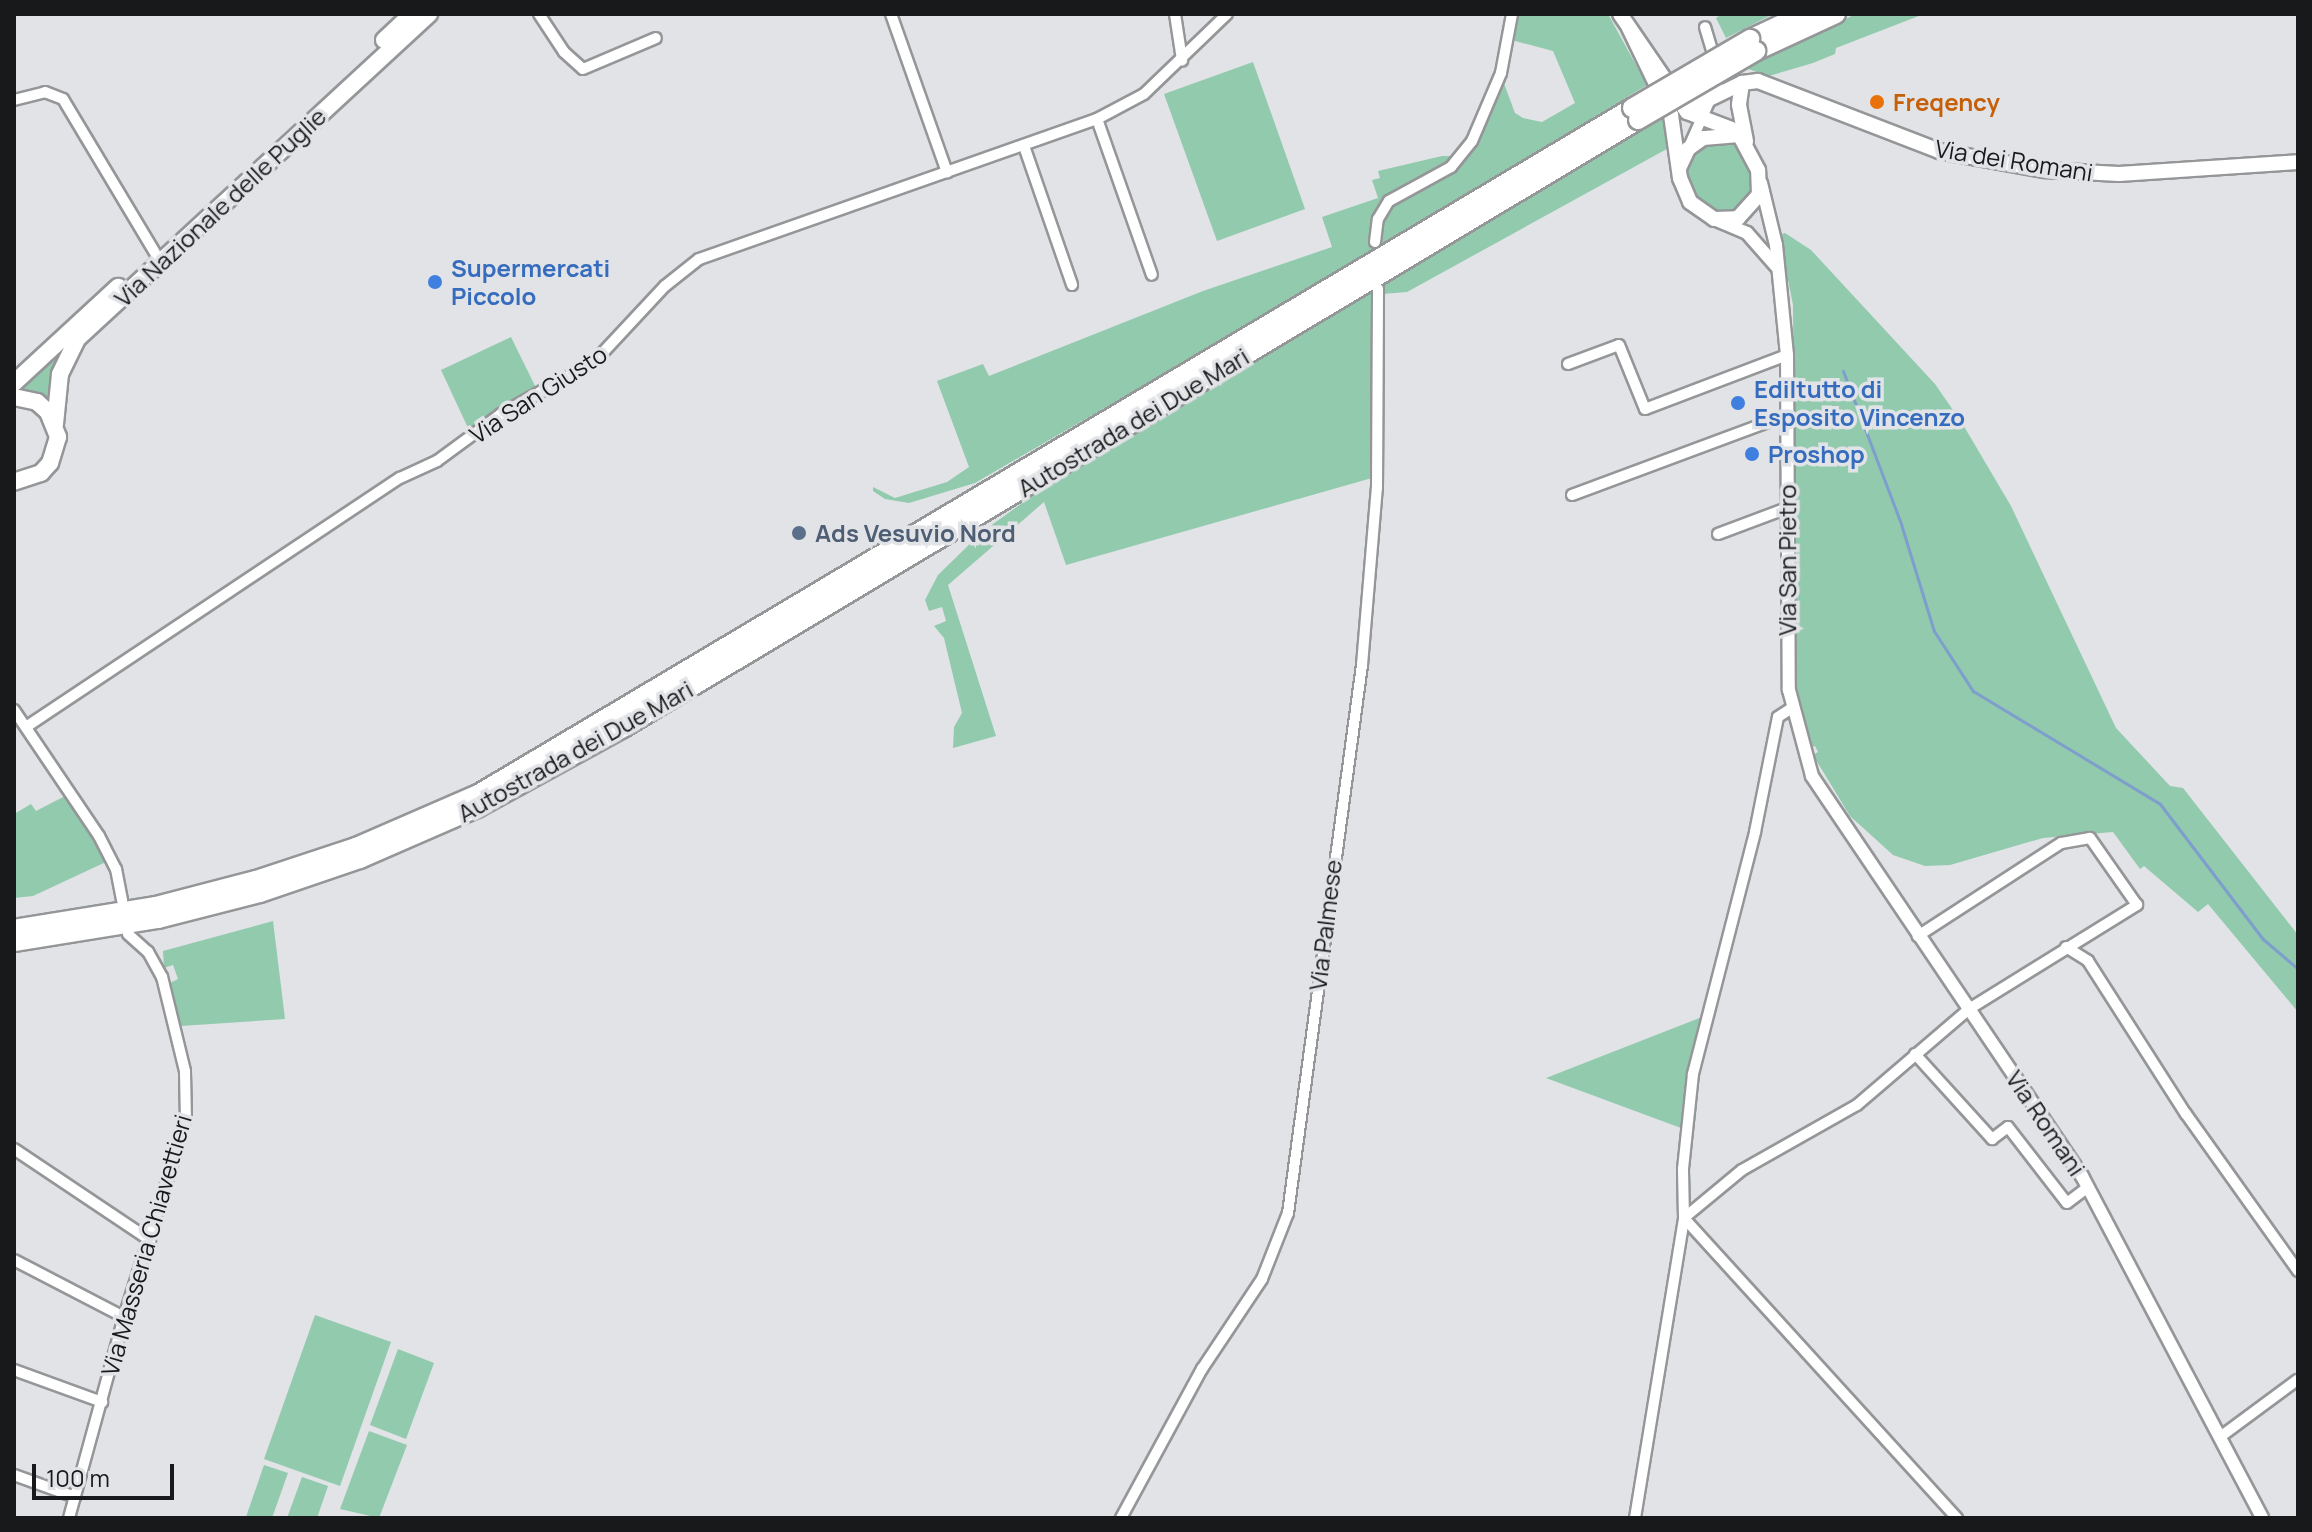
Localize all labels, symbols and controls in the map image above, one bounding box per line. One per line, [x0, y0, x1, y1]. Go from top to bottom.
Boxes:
place label: Freqency [1893, 88, 2000, 116]
marker: Freqency [1868, 93, 1886, 111]
street label: Via Nazionale delle Puglie [108, 101, 332, 313]
street label: Via dei Romani [1933, 133, 2095, 187]
place label: Supermercati Piccolo [451, 254, 610, 310]
marker: Supermercati Piccolo [426, 273, 444, 291]
street label: Via San Giusto [464, 339, 612, 449]
street label: Autostrada dei Due Mari [1012, 342, 1254, 502]
place label: Ediltutto di Esposito Vincenzo [1754, 375, 1965, 431]
marker: Ediltutto di Esposito Vincenzo [1729, 394, 1747, 412]
place label: Proshop [1768, 440, 1865, 468]
marker: Proshop [1743, 445, 1761, 463]
street label: Via San Pietro [1773, 484, 1801, 636]
place label: Ads Vesuvio Nord [815, 519, 1016, 547]
marker: Ads Vesuvio Nord [790, 524, 808, 542]
street label: Autostrada dei Due Mari [452, 674, 698, 828]
street label: Via Palmese [1303, 858, 1347, 992]
street label: Via Romani [2000, 1065, 2092, 1181]
street label: Via Masseria Chiavettieri [95, 1111, 197, 1379]
scale bar [36, 1448, 178, 1498]
text: 100 m [46, 1461, 110, 1494]

